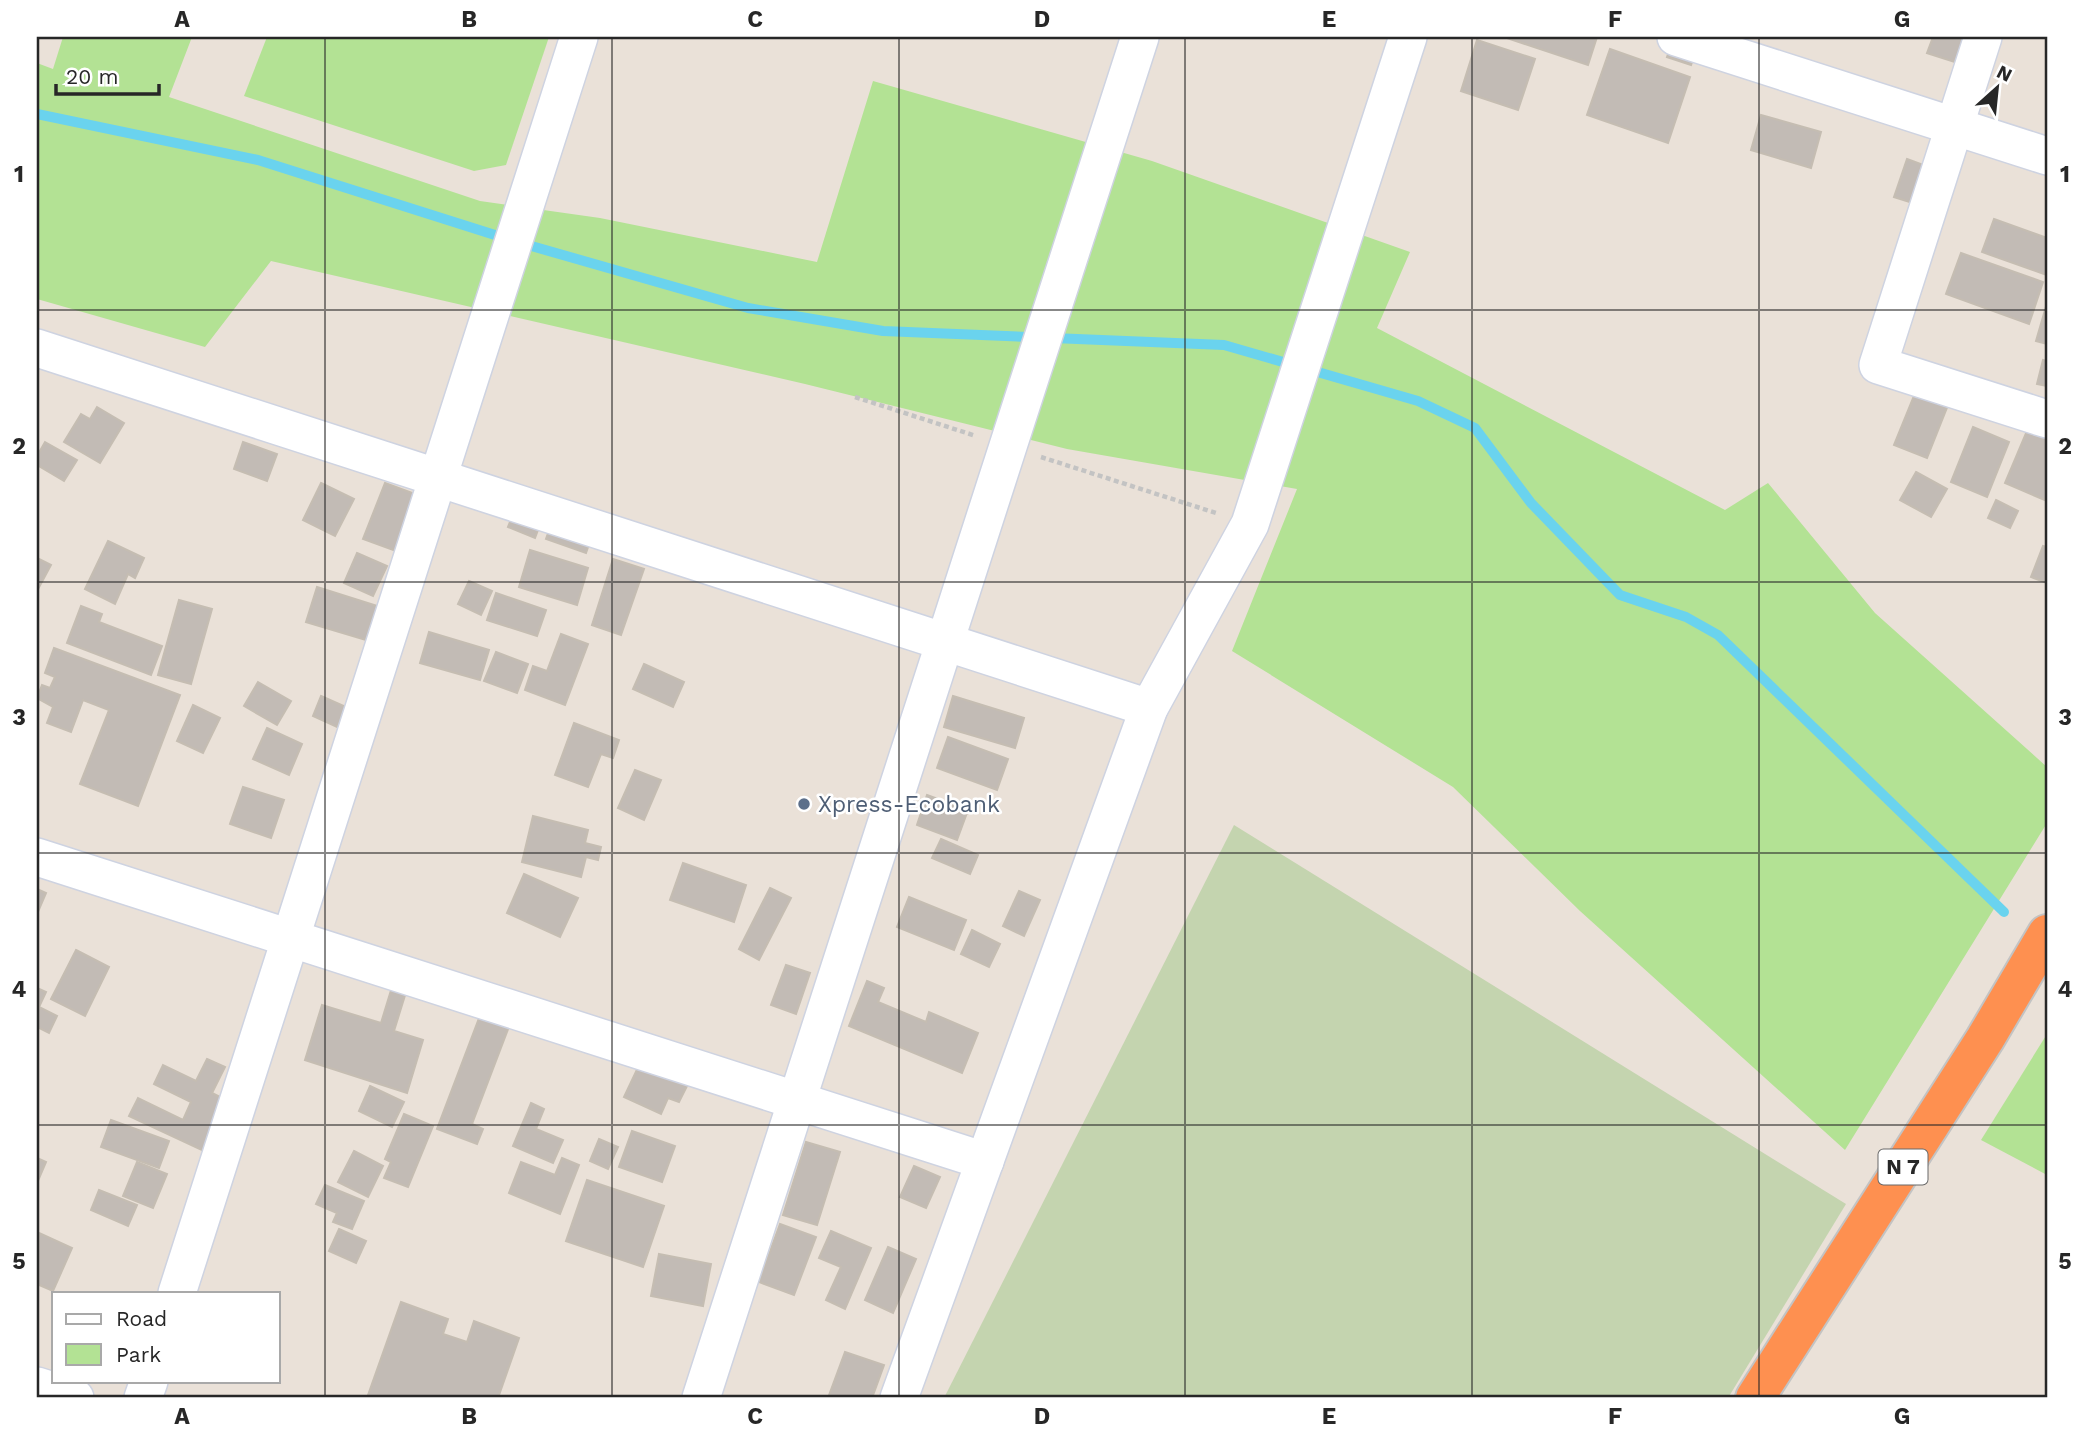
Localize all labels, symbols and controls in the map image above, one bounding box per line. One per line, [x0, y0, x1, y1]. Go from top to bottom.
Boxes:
text: A [174, 6, 190, 33]
text: B [461, 6, 477, 33]
text: C [747, 6, 763, 33]
text: D [1034, 6, 1050, 33]
text: E [1322, 6, 1336, 33]
text: F [1608, 6, 1622, 33]
text: G [1894, 6, 1910, 33]
scale bar [56, 52, 159, 96]
north arrow [1962, 52, 2032, 122]
text: N [1993, 60, 2016, 87]
text: 20 m [66, 64, 118, 89]
text: 1 [14, 161, 24, 188]
text: 1 [2060, 161, 2070, 188]
text: 2 [12, 433, 26, 460]
text: 2 [2058, 433, 2072, 460]
text: 3 [12, 704, 26, 731]
text: 3 [2058, 704, 2072, 731]
place label: Xpress-Ecobank [818, 791, 1000, 818]
marker: Xpress-Ecobank [796, 796, 812, 812]
text: 4 [12, 976, 27, 1003]
text: 4 [2058, 976, 2073, 1003]
road number: N 7 [1878, 1150, 1927, 1184]
text: 5 [12, 1248, 26, 1275]
text: 5 [2058, 1248, 2072, 1275]
legend [52, 1292, 280, 1382]
text: Road [116, 1306, 167, 1331]
text: Park [116, 1342, 161, 1367]
text: A [174, 1403, 190, 1430]
text: B [461, 1403, 477, 1430]
text: C [747, 1403, 763, 1430]
text: D [1034, 1403, 1050, 1430]
text: E [1322, 1403, 1336, 1430]
text: F [1608, 1403, 1622, 1430]
text: G [1894, 1403, 1910, 1430]

